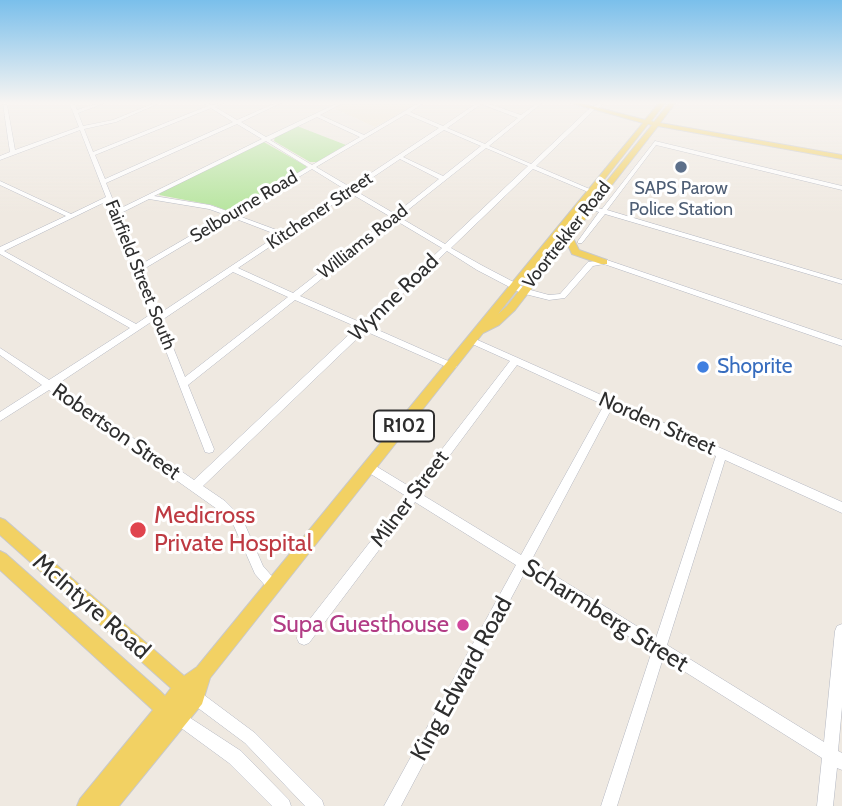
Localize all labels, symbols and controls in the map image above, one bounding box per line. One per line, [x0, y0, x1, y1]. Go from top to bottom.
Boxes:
marker: SAPS Parow Police Station [673, 159, 689, 175]
street label: Selbourne Road [186, 166, 302, 248]
street label: Kitchener Street [263, 168, 377, 254]
street label: Voortrekker Road [519, 177, 615, 293]
place label: SAPS Parow Police Station [629, 178, 733, 220]
street label: Fairfield Street South [100, 197, 180, 353]
street label: Williams Road [314, 200, 412, 284]
street label: Wynne Road [344, 249, 444, 347]
place label: Shoprite [717, 354, 793, 380]
marker: Shoprite [695, 359, 711, 375]
street label: Robertson Street [47, 378, 185, 486]
street label: Norden Street [595, 387, 719, 461]
road number: R102 [374, 410, 434, 442]
street label: Milner Street [366, 446, 454, 552]
place label: Medicross Private Hospital [154, 502, 312, 558]
marker: Medicross Private Hospital [128, 520, 148, 540]
street label: McIntyre Road [26, 548, 156, 666]
street label: Scharmberg Street [517, 553, 693, 679]
street label: King Edward Road [405, 592, 519, 766]
place label: Supa Guesthouse [272, 611, 449, 639]
marker: Supa Guesthouse [455, 617, 471, 633]

